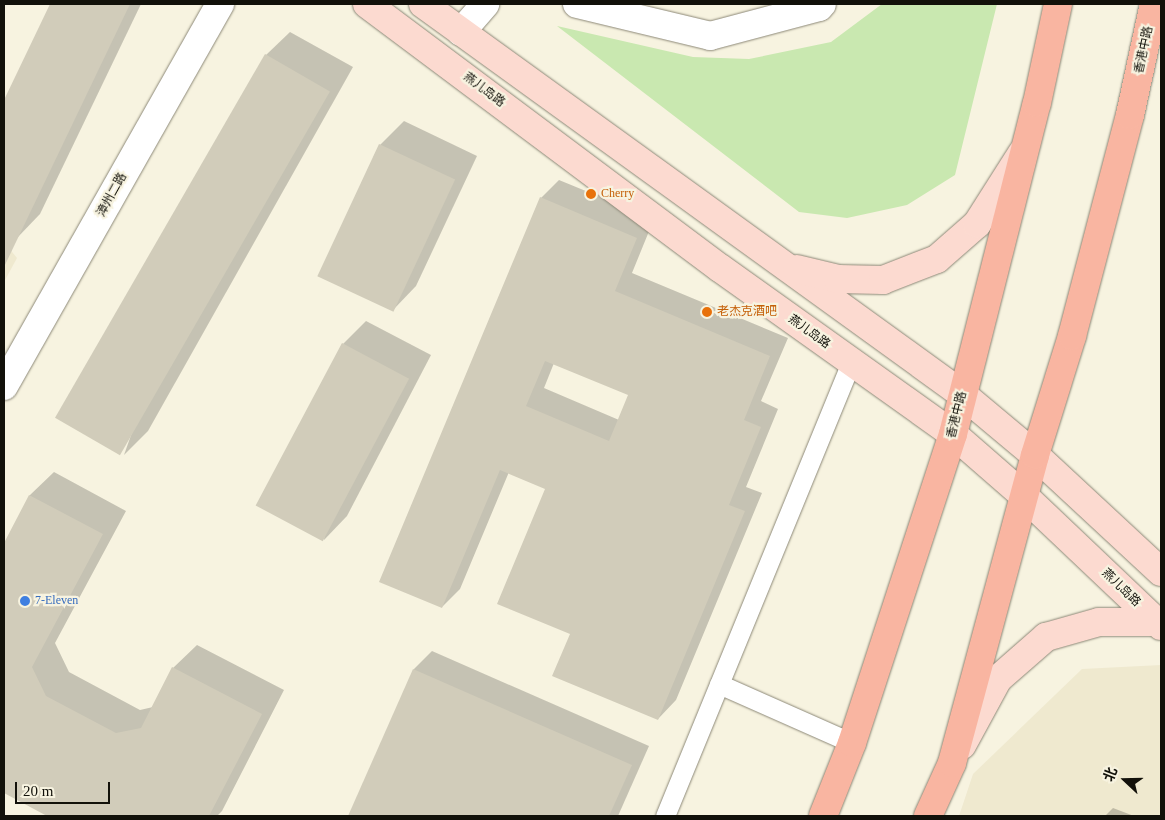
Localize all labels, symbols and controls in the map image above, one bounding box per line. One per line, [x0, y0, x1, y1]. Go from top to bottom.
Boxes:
street label: 香港中路 [1132, 25, 1156, 75]
street label: 燕儿岛路 [460, 70, 508, 110]
street label: 漳州二路 [94, 171, 130, 219]
place label: Cherry [601, 187, 634, 201]
marker: Cherry [585, 188, 597, 200]
place label: 老杰克酒吧 [717, 305, 777, 319]
marker: 老杰克酒吧 [701, 306, 713, 318]
street label: 燕儿岛路 [785, 312, 833, 352]
street label: 香港中路 [944, 390, 970, 440]
street label: 燕儿岛路 [1099, 566, 1143, 610]
place label: 7-Eleven [35, 594, 78, 608]
marker: 7-Eleven [19, 595, 31, 607]
north arrow [1100, 755, 1150, 805]
text: 北 [1101, 765, 1120, 784]
scale bar [18, 772, 112, 804]
text: 20 m [23, 783, 53, 799]

